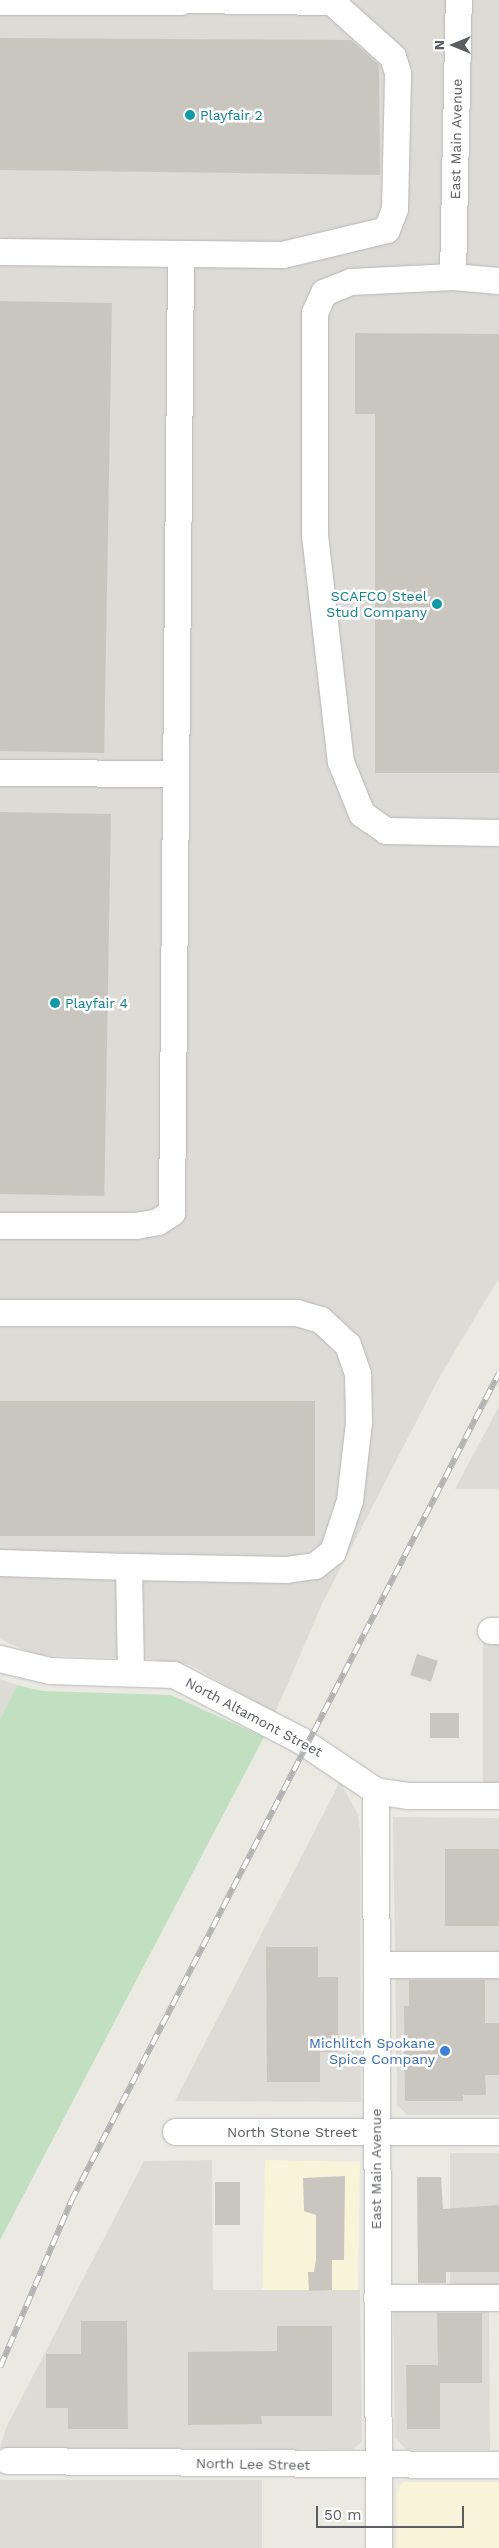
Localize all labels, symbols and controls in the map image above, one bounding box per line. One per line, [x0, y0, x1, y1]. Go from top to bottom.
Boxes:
north arrow [429, 20, 479, 70]
text: N [431, 40, 447, 50]
street label: East Main Avenue [447, 78, 465, 200]
place label: Playfair 2 [200, 107, 263, 123]
marker: Playfair 2 [184, 109, 196, 121]
place label: SCAFCO Steel Stud Company [326, 588, 427, 620]
marker: SCAFCO Steel Stud Company [431, 598, 443, 610]
place label: Playfair 4 [65, 995, 128, 1011]
marker: Playfair 4 [49, 997, 61, 1009]
street label: North Altamont Street [182, 1674, 326, 1760]
place label: Michlitch Spokane Spice Company [309, 2035, 435, 2068]
marker: Michlitch Spokane Spice Company [439, 2045, 451, 2057]
street label: East Main Avenue [368, 2108, 384, 2230]
street label: North Stone Street [227, 2124, 357, 2140]
street label: North Lee Street [196, 2455, 310, 2473]
scale bar [319, 2496, 466, 2528]
text: 50 m [324, 2506, 361, 2524]

